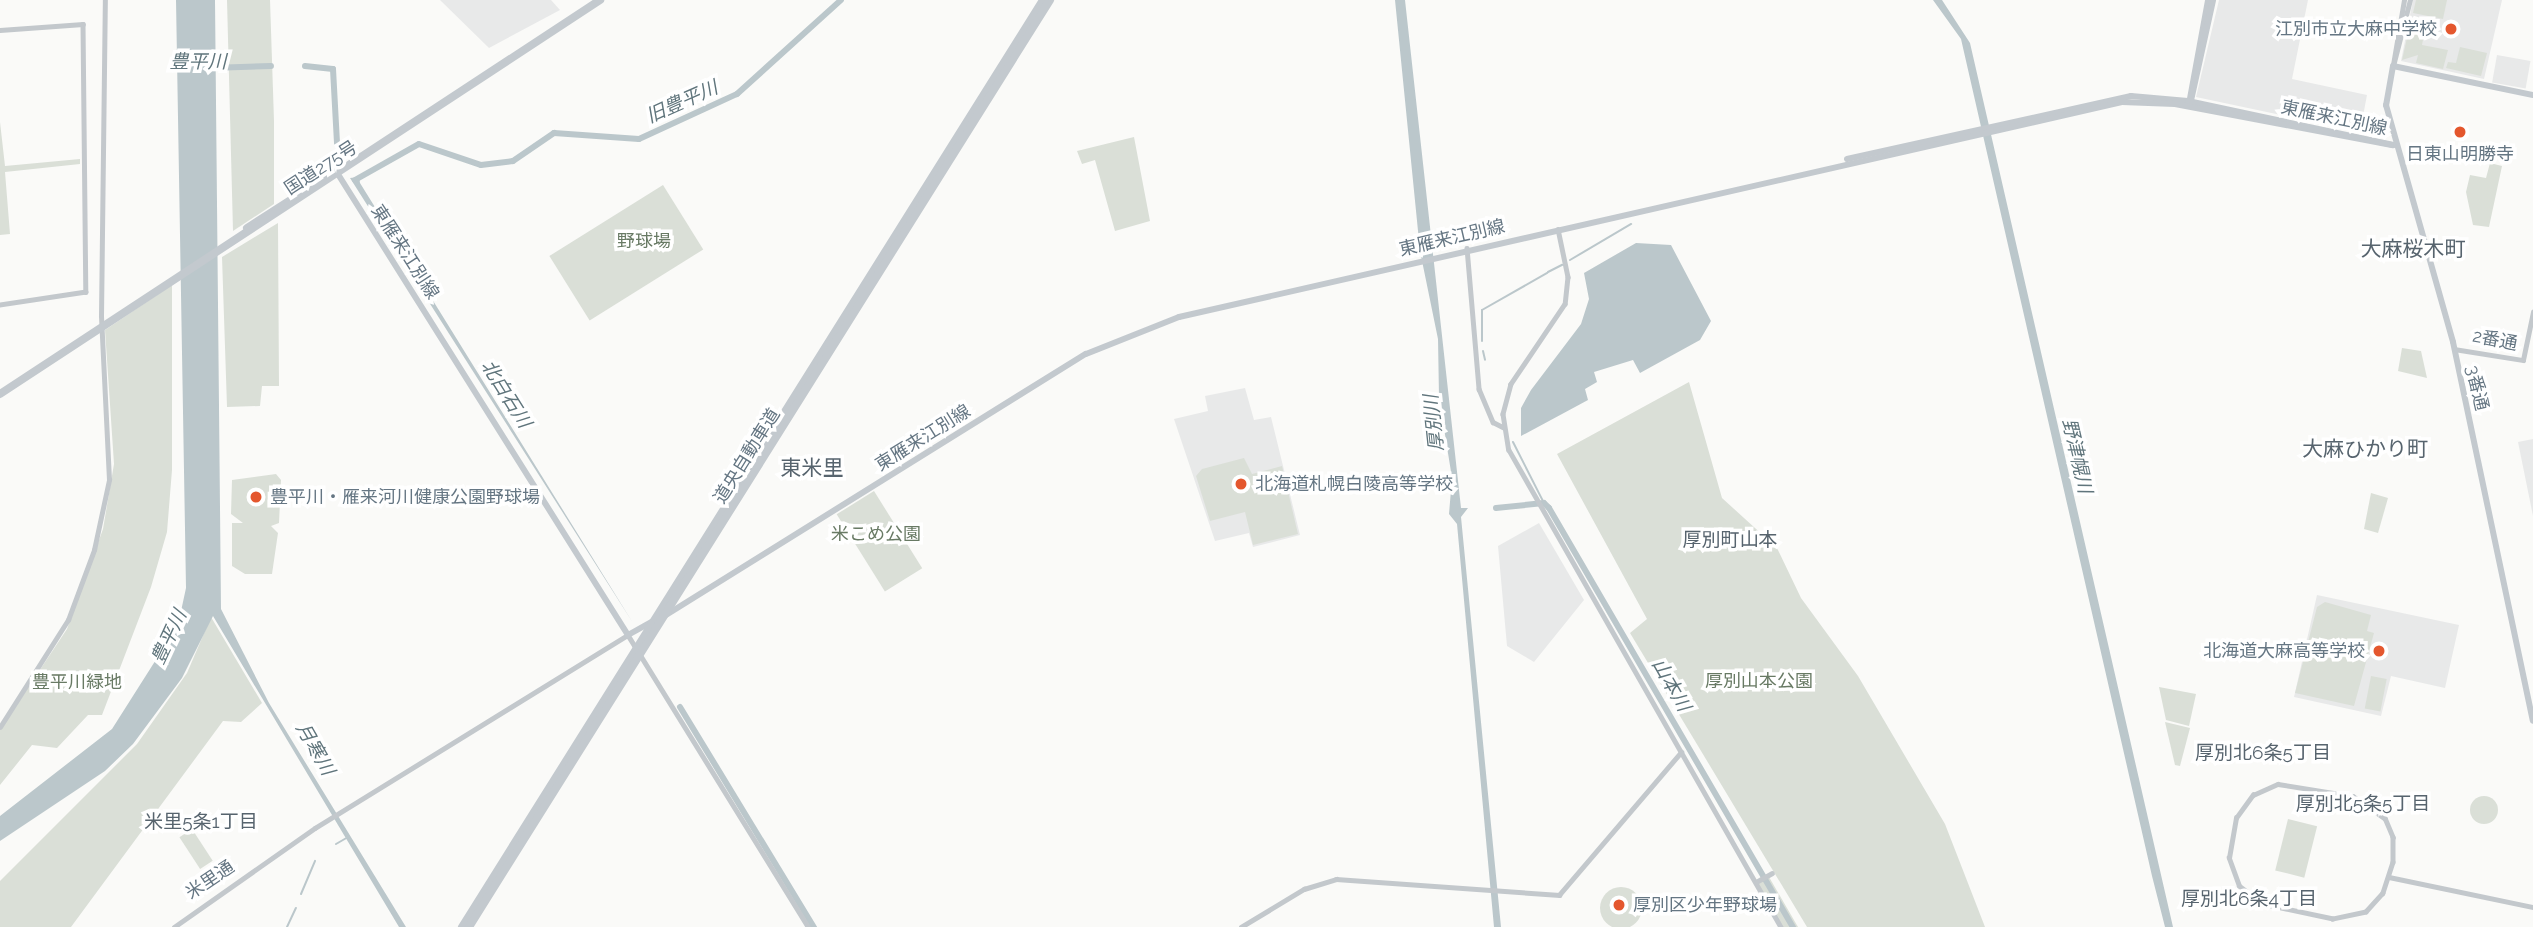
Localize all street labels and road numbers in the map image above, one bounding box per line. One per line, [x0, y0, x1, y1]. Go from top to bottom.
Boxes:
street label: 東雁来江別線 [2279, 96, 2389, 140]
street label: 国道275号 [281, 136, 361, 200]
street label: 東雁来江別線 [367, 201, 443, 303]
street label: 東雁来江別線 [1397, 215, 1507, 261]
street label: 2番通 [2471, 325, 2519, 355]
street label: 3番通 [2461, 363, 2493, 413]
street label: 東雁来江別線 [871, 400, 975, 476]
street label: 道央自動車道 [709, 404, 785, 508]
street label: 米里通 [182, 856, 238, 904]

